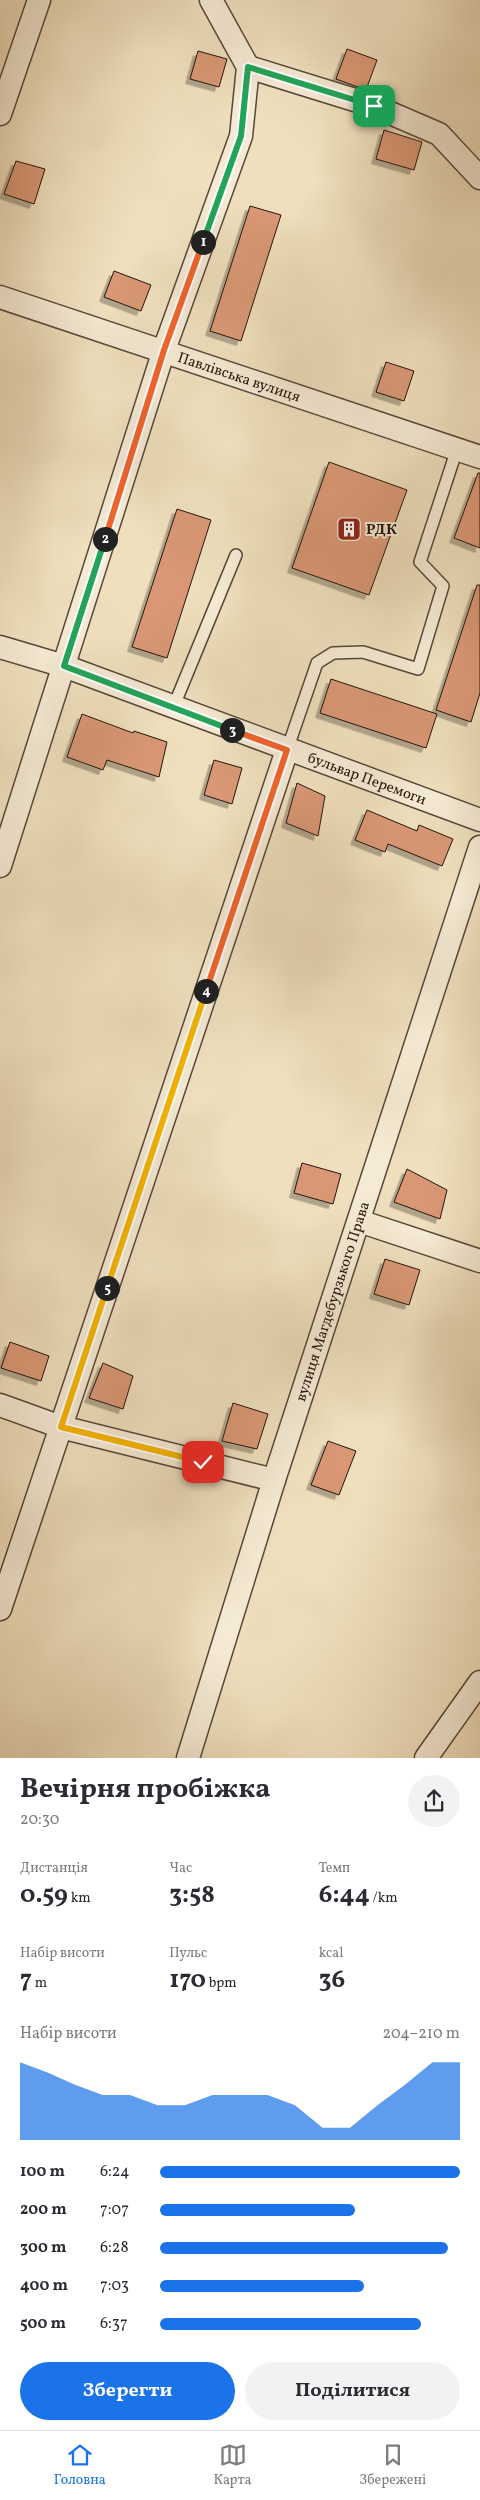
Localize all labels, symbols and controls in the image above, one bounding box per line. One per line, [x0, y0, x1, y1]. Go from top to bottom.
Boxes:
pin [353, 85, 395, 127]
icon: arrive [360, 92, 388, 120]
pin: 1 [190, 230, 216, 254]
text: 1 [201, 233, 206, 252]
street label: Павлівська вулиця [174, 348, 303, 408]
building icon: РДК [336, 516, 362, 542]
place label: РДК [366, 520, 397, 541]
pin: 2 [92, 526, 118, 552]
text: 2 [102, 530, 109, 549]
pin: 3 [220, 718, 244, 742]
text: 3 [229, 721, 236, 740]
street label: бульвар Перемоги [304, 748, 429, 811]
pin: 4 [194, 978, 218, 1004]
text: 4 [202, 982, 211, 1001]
street label: вулиця Магдебурзького Права [291, 1199, 376, 1404]
pin: 5 [94, 1276, 120, 1300]
text: 5 [104, 1279, 111, 1298]
pin [182, 1441, 224, 1483]
icon: check [189, 1448, 217, 1476]
text: Вечірня пробіжка [20, 1770, 270, 1809]
button: share [408, 1775, 460, 1827]
text: 20:30 [20, 1809, 59, 1831]
text: Дистанція [20, 1859, 88, 1878]
text: Час [169, 1859, 192, 1878]
text: Темп [319, 1859, 350, 1878]
text: 0.59 [20, 1878, 68, 1913]
text: 3:58 [169, 1878, 215, 1913]
text: 6:44 [319, 1878, 370, 1913]
text: km [68, 1889, 91, 1908]
text: /km [370, 1889, 398, 1908]
text: Набір висоти [20, 1944, 105, 1963]
text: Пульс [169, 1944, 207, 1963]
text: kcal [319, 1944, 344, 1963]
text: 7 [20, 1963, 32, 1998]
text: 170 [169, 1963, 206, 1998]
text: 36 [319, 1963, 345, 1998]
text: m [32, 1974, 47, 1993]
text: bpm [206, 1974, 237, 1993]
text: Набір висоти [20, 2023, 117, 2045]
text: 204–210 m [383, 2023, 460, 2045]
text: 100 m [20, 2161, 65, 2183]
text: 6:24 [100, 2161, 130, 2183]
text: 200 m [20, 2199, 67, 2221]
text: 7:07 [100, 2199, 129, 2221]
text: 300 m [20, 2237, 66, 2259]
text: 6:28 [100, 2237, 129, 2259]
text: 400 m [20, 2275, 68, 2297]
text: 7:03 [100, 2275, 129, 2297]
text: 500 m [20, 2313, 66, 2335]
text: 6:37 [100, 2313, 128, 2335]
button: Зберегти [20, 2362, 235, 2420]
button: Поділитися [245, 2362, 460, 2420]
tab: Головна [54, 2441, 106, 2490]
tab: Карта [214, 2441, 252, 2490]
tab: Збережені [359, 2441, 426, 2490]

